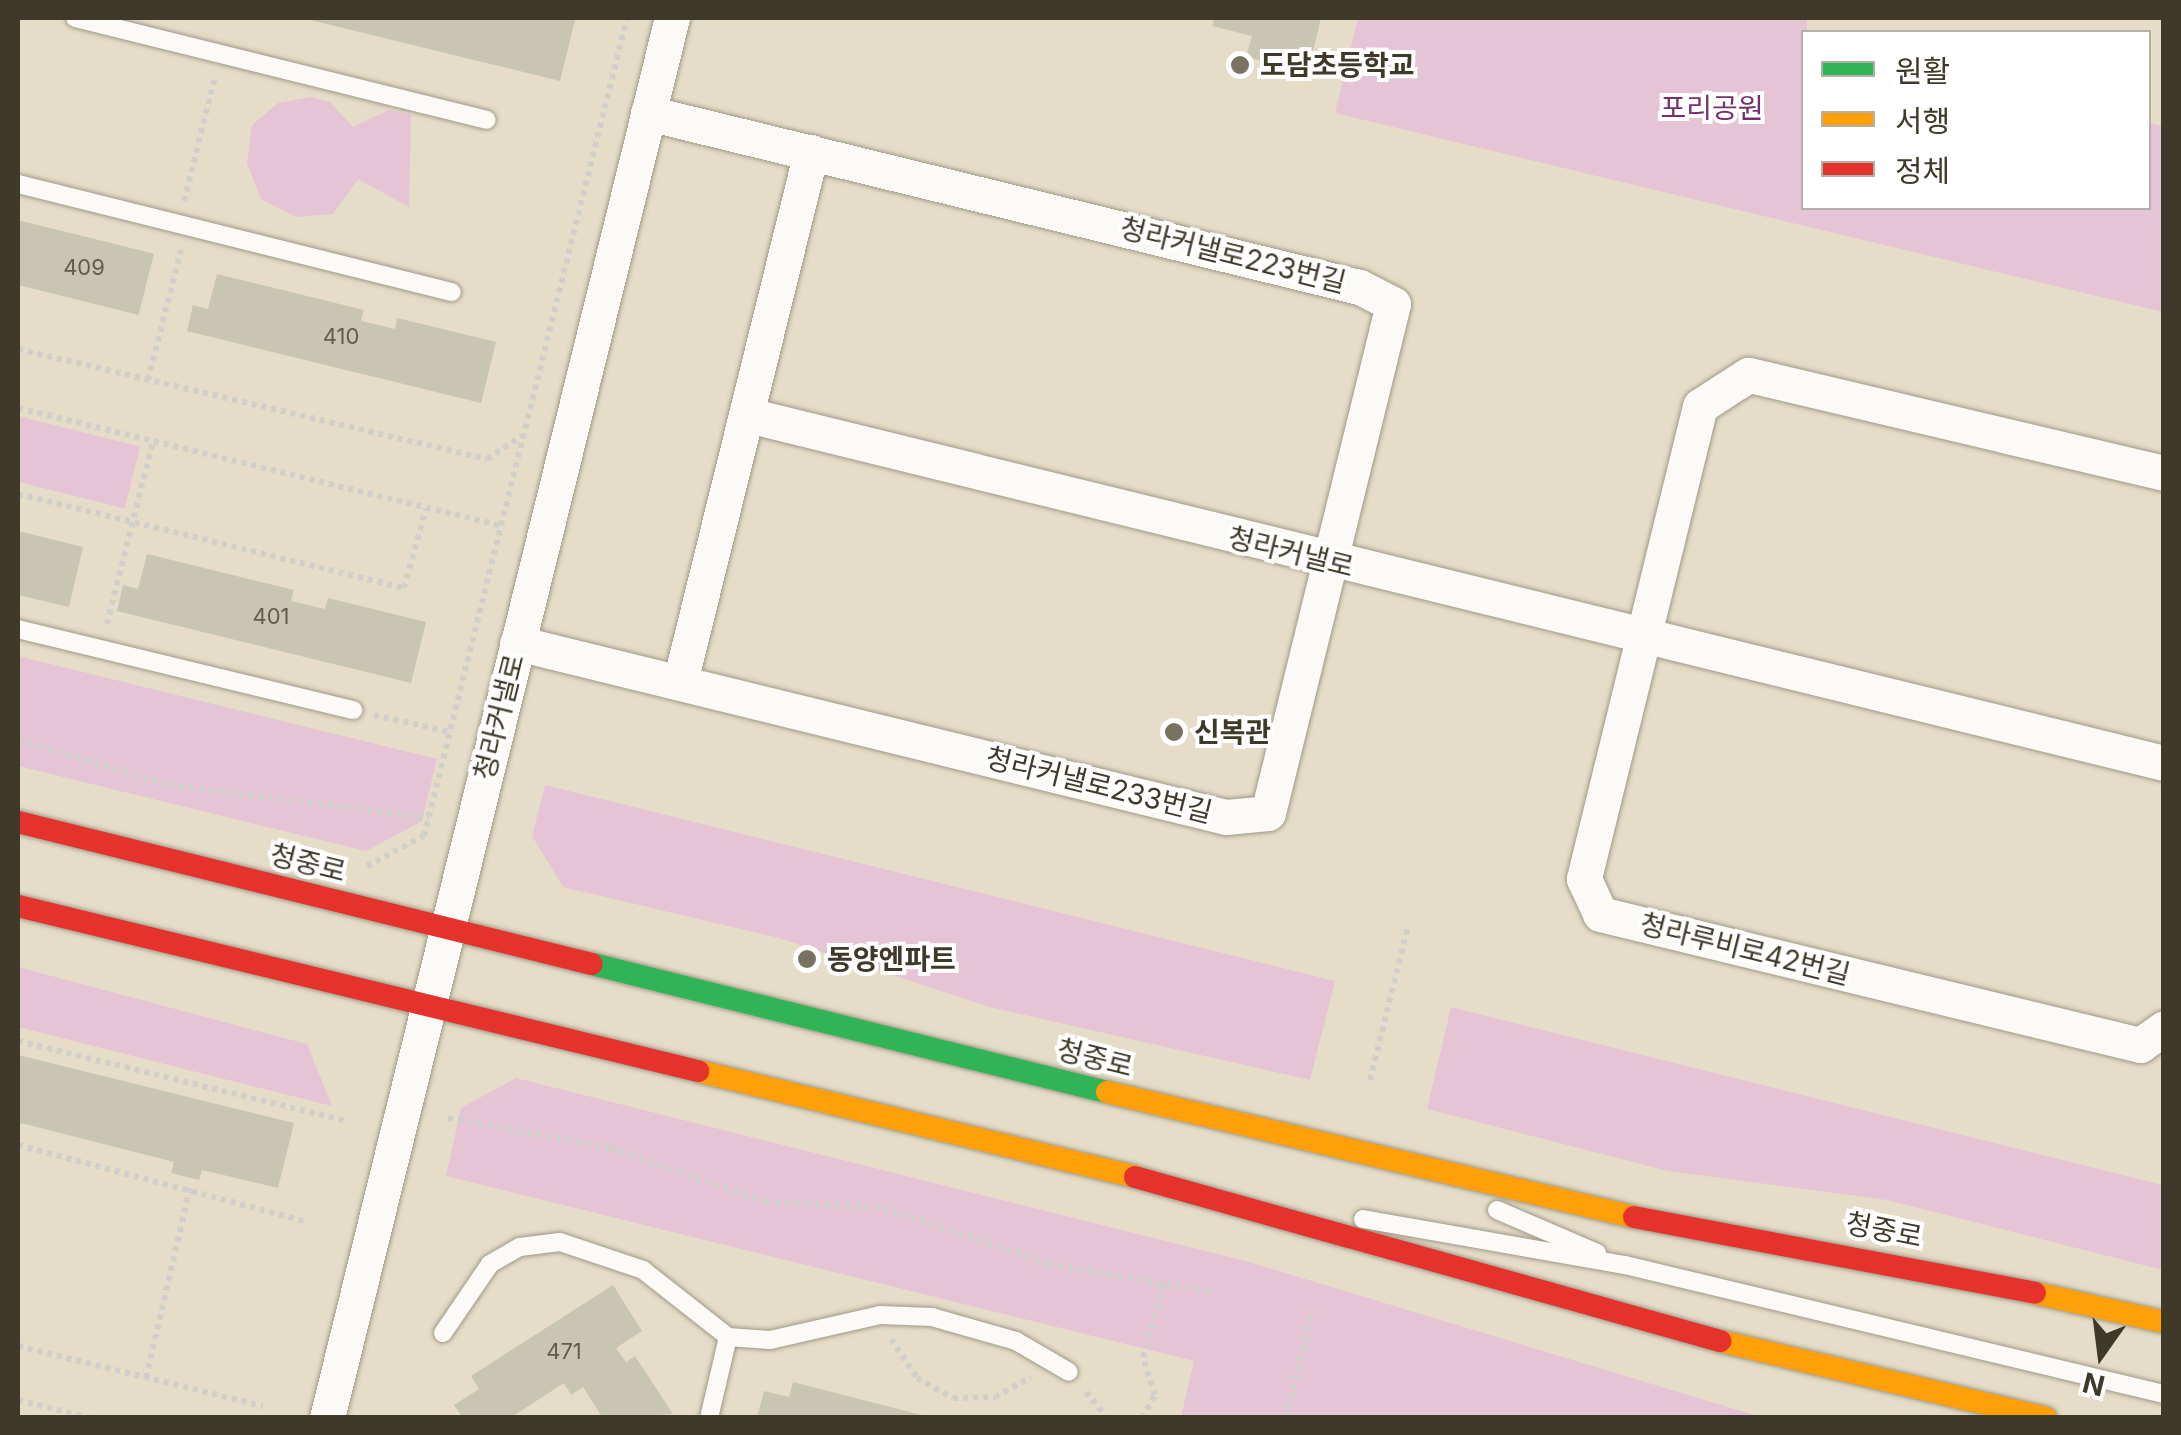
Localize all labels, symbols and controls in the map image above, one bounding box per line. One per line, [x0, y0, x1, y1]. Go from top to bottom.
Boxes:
legend [1801, 30, 2151, 210]
place label: 도담초등학교 [1260, 48, 1415, 82]
text: 원활 [1895, 53, 1950, 89]
marker: 도담초등학교 [1229, 54, 1251, 76]
park label: 포리공원 [1660, 91, 1764, 125]
text: 서행 [1895, 103, 1950, 139]
text: 정체 [1895, 153, 1950, 189]
street label: 청라커낼로223번길 [1116, 211, 1350, 299]
house number: 409 [63, 255, 105, 281]
house number: 410 [323, 324, 359, 350]
street label: 청라커낼로 [1224, 520, 1358, 584]
house number: 401 [252, 604, 290, 630]
street label: 청라커낼로 [467, 650, 531, 784]
place label: 신복관 [1194, 715, 1271, 749]
marker: 신복관 [1163, 721, 1185, 743]
street label: 청라커낼로233번길 [982, 741, 1216, 829]
street label: 청중로 [266, 837, 350, 889]
street label: 청라루비로42번길 [1636, 907, 1854, 991]
place label: 동양엔파트 [827, 942, 956, 976]
marker: 동양엔파트 [796, 948, 818, 970]
street label: 청중로 [1053, 1032, 1137, 1084]
street label: 청중로 [1843, 1206, 1925, 1254]
north arrow [2051, 1305, 2151, 1405]
house number: 471 [546, 1339, 582, 1365]
text: N [2079, 1365, 2108, 1403]

